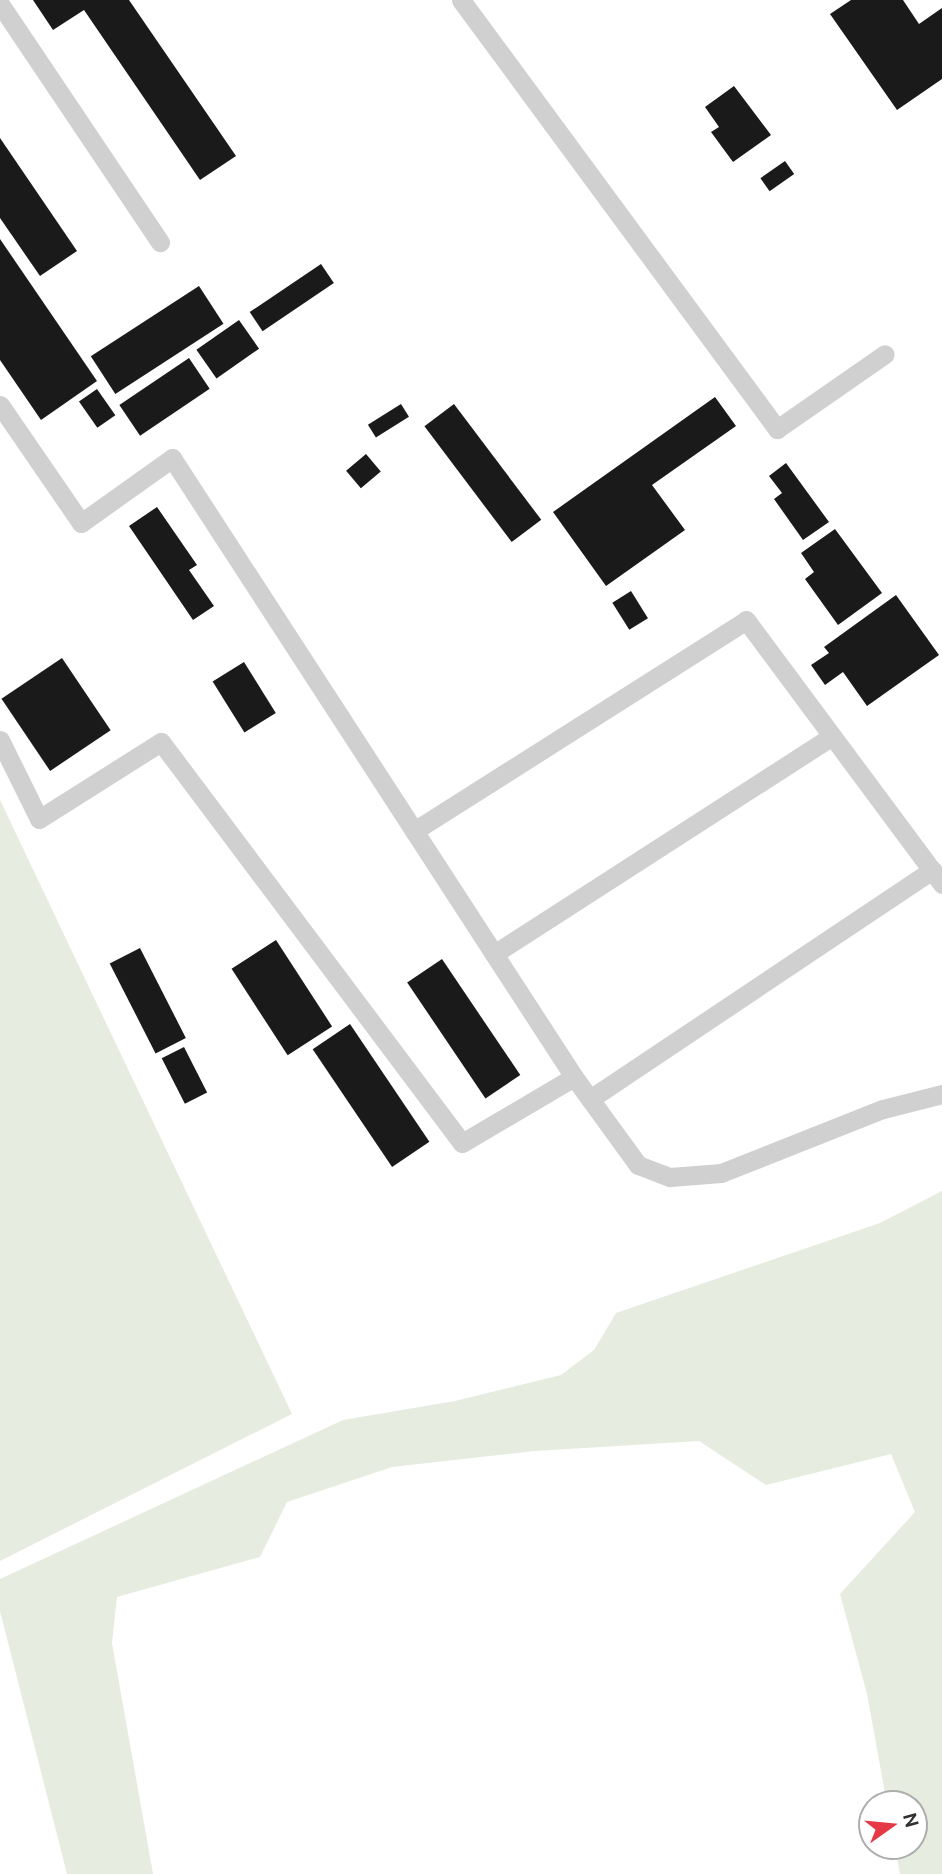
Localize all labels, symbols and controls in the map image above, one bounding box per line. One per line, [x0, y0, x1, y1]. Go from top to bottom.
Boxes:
north arrow [858, 1790, 928, 1860]
text: N [899, 1810, 924, 1830]

